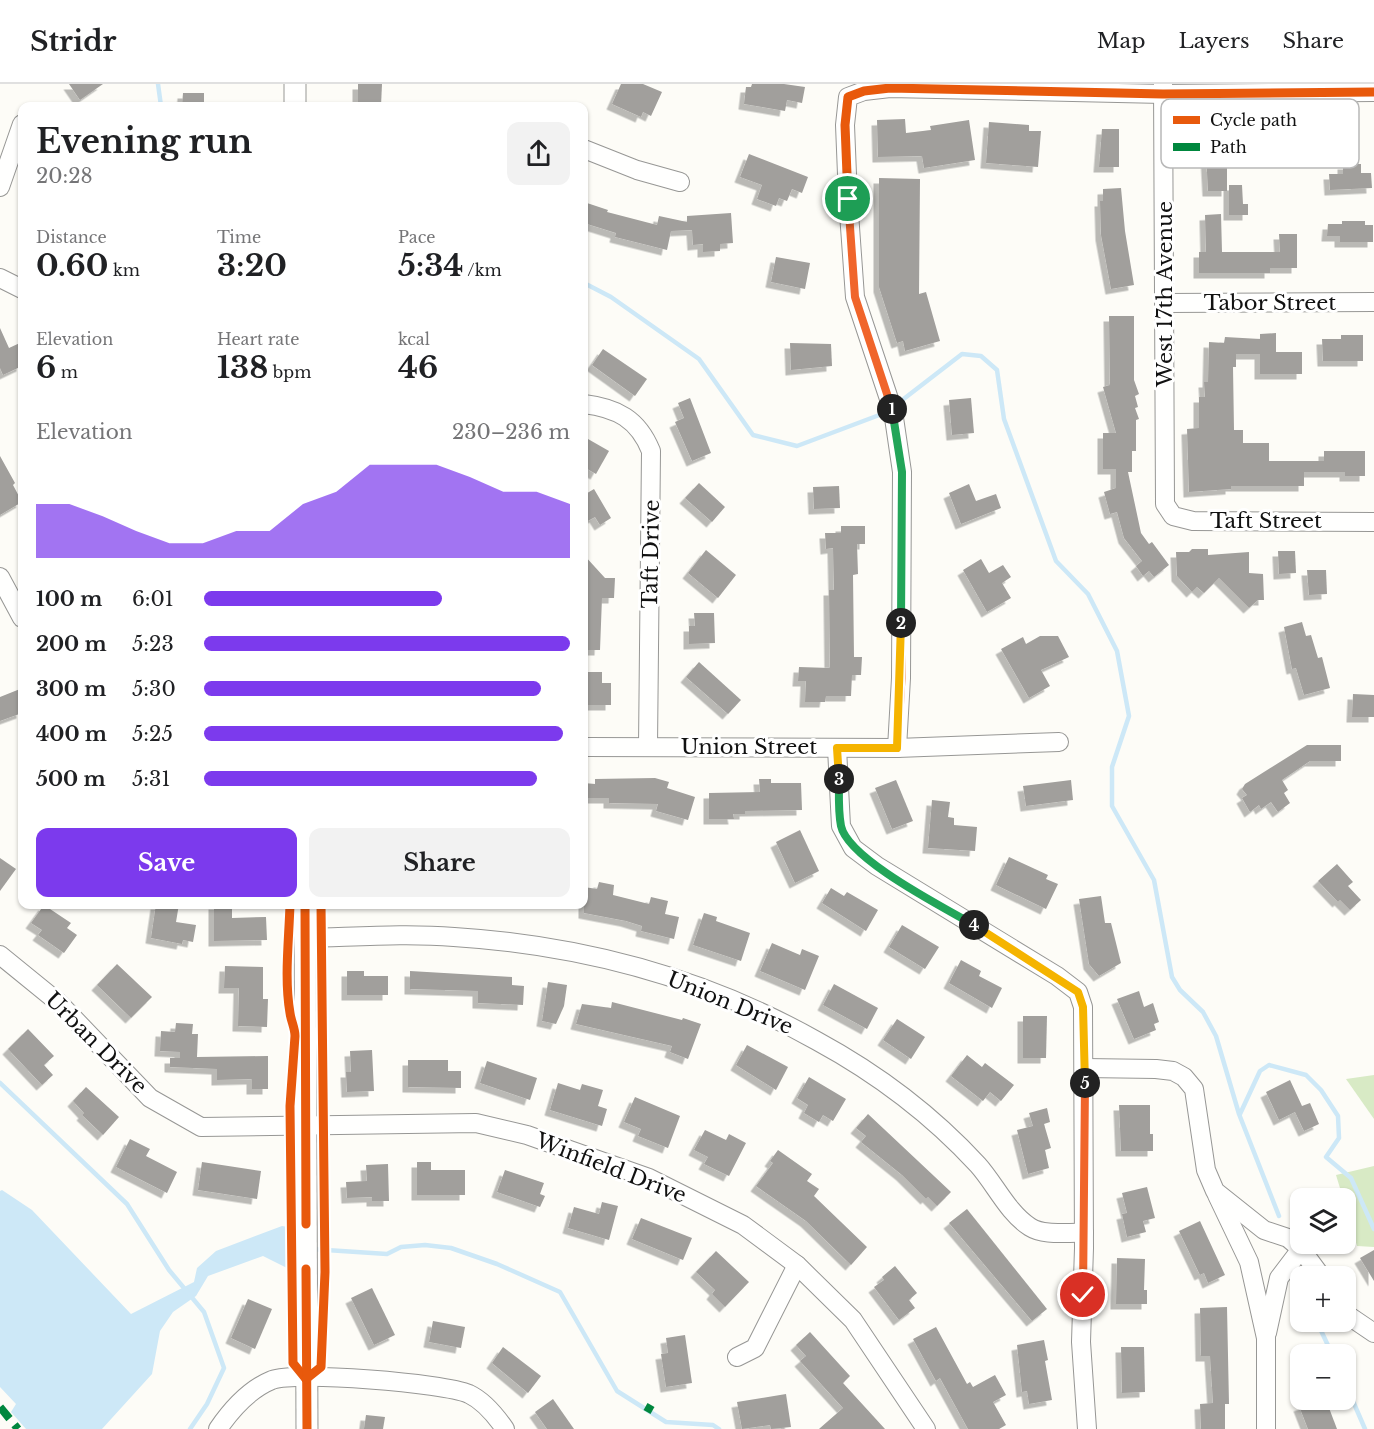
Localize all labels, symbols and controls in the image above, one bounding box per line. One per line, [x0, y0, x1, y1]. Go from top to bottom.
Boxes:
text: Stridr [30, 24, 117, 59]
text: Map [1097, 28, 1146, 54]
text: Layers [1179, 28, 1250, 54]
text: Share [1283, 28, 1344, 54]
legend [1161, 99, 1359, 168]
text: Cycle path [1210, 110, 1297, 130]
text: Evening run [36, 121, 252, 162]
button: share [507, 122, 570, 185]
text: Path [1210, 137, 1247, 157]
text: 20:28 [36, 164, 93, 188]
pin [822, 173, 873, 224]
icon: arrive [831, 182, 864, 215]
street label: West 17th Avenue [1152, 201, 1178, 388]
text: Distance [36, 227, 107, 247]
text: Time [217, 227, 261, 247]
text: Pace [398, 227, 435, 247]
text: 0.60 [36, 247, 108, 284]
text: 3:20 [217, 247, 287, 284]
text: 5:34 [398, 247, 463, 284]
text: km [108, 260, 140, 280]
text: /km [463, 260, 502, 280]
street label: Tabor Street [1204, 290, 1336, 316]
text: Elevation [36, 329, 113, 349]
text: Heart rate [217, 329, 299, 349]
text: kcal [398, 329, 430, 349]
text: 6 [36, 349, 56, 386]
text: 138 [217, 349, 268, 386]
text: 46 [398, 349, 438, 386]
text: m [56, 362, 78, 382]
text: bpm [268, 362, 311, 382]
pin: 1 [877, 394, 907, 424]
text: 1 [889, 399, 895, 419]
text: Elevation [36, 420, 133, 444]
text: 230–236 m [452, 420, 570, 444]
street label: Taft Drive [637, 499, 665, 609]
street label: Taft Street [1210, 508, 1322, 534]
text: 100 m [36, 587, 102, 611]
text: 6:01 [132, 587, 174, 611]
pin: 2 [886, 608, 916, 638]
text: 2 [896, 613, 906, 633]
text: 200 m [36, 632, 107, 656]
text: 5:23 [132, 632, 174, 656]
text: 300 m [36, 677, 106, 701]
text: 5:30 [132, 677, 176, 701]
text: 400 m [36, 722, 107, 746]
text: 5:25 [132, 722, 173, 746]
street label: Union Street [681, 734, 817, 760]
pin: 3 [824, 764, 854, 794]
text: 500 m [36, 767, 106, 791]
text: 5:31 [132, 767, 170, 791]
text: 3 [834, 769, 844, 789]
button: Save [36, 828, 297, 897]
button: Share [309, 828, 570, 897]
pin: 4 [959, 910, 989, 940]
text: 4 [969, 915, 979, 935]
street label: Union Drive [663, 966, 797, 1040]
street label: Urban Drive [40, 987, 152, 1099]
pin: 5 [1070, 1068, 1100, 1098]
text: 5 [1080, 1073, 1090, 1093]
street label: Winfield Drive [531, 1127, 690, 1209]
map controls [1290, 1188, 1356, 1410]
button: layers [1290, 1188, 1356, 1254]
button: + [1290, 1266, 1356, 1332]
pin [1057, 1269, 1108, 1320]
icon: check [1066, 1278, 1099, 1311]
button: − [1290, 1344, 1356, 1410]

